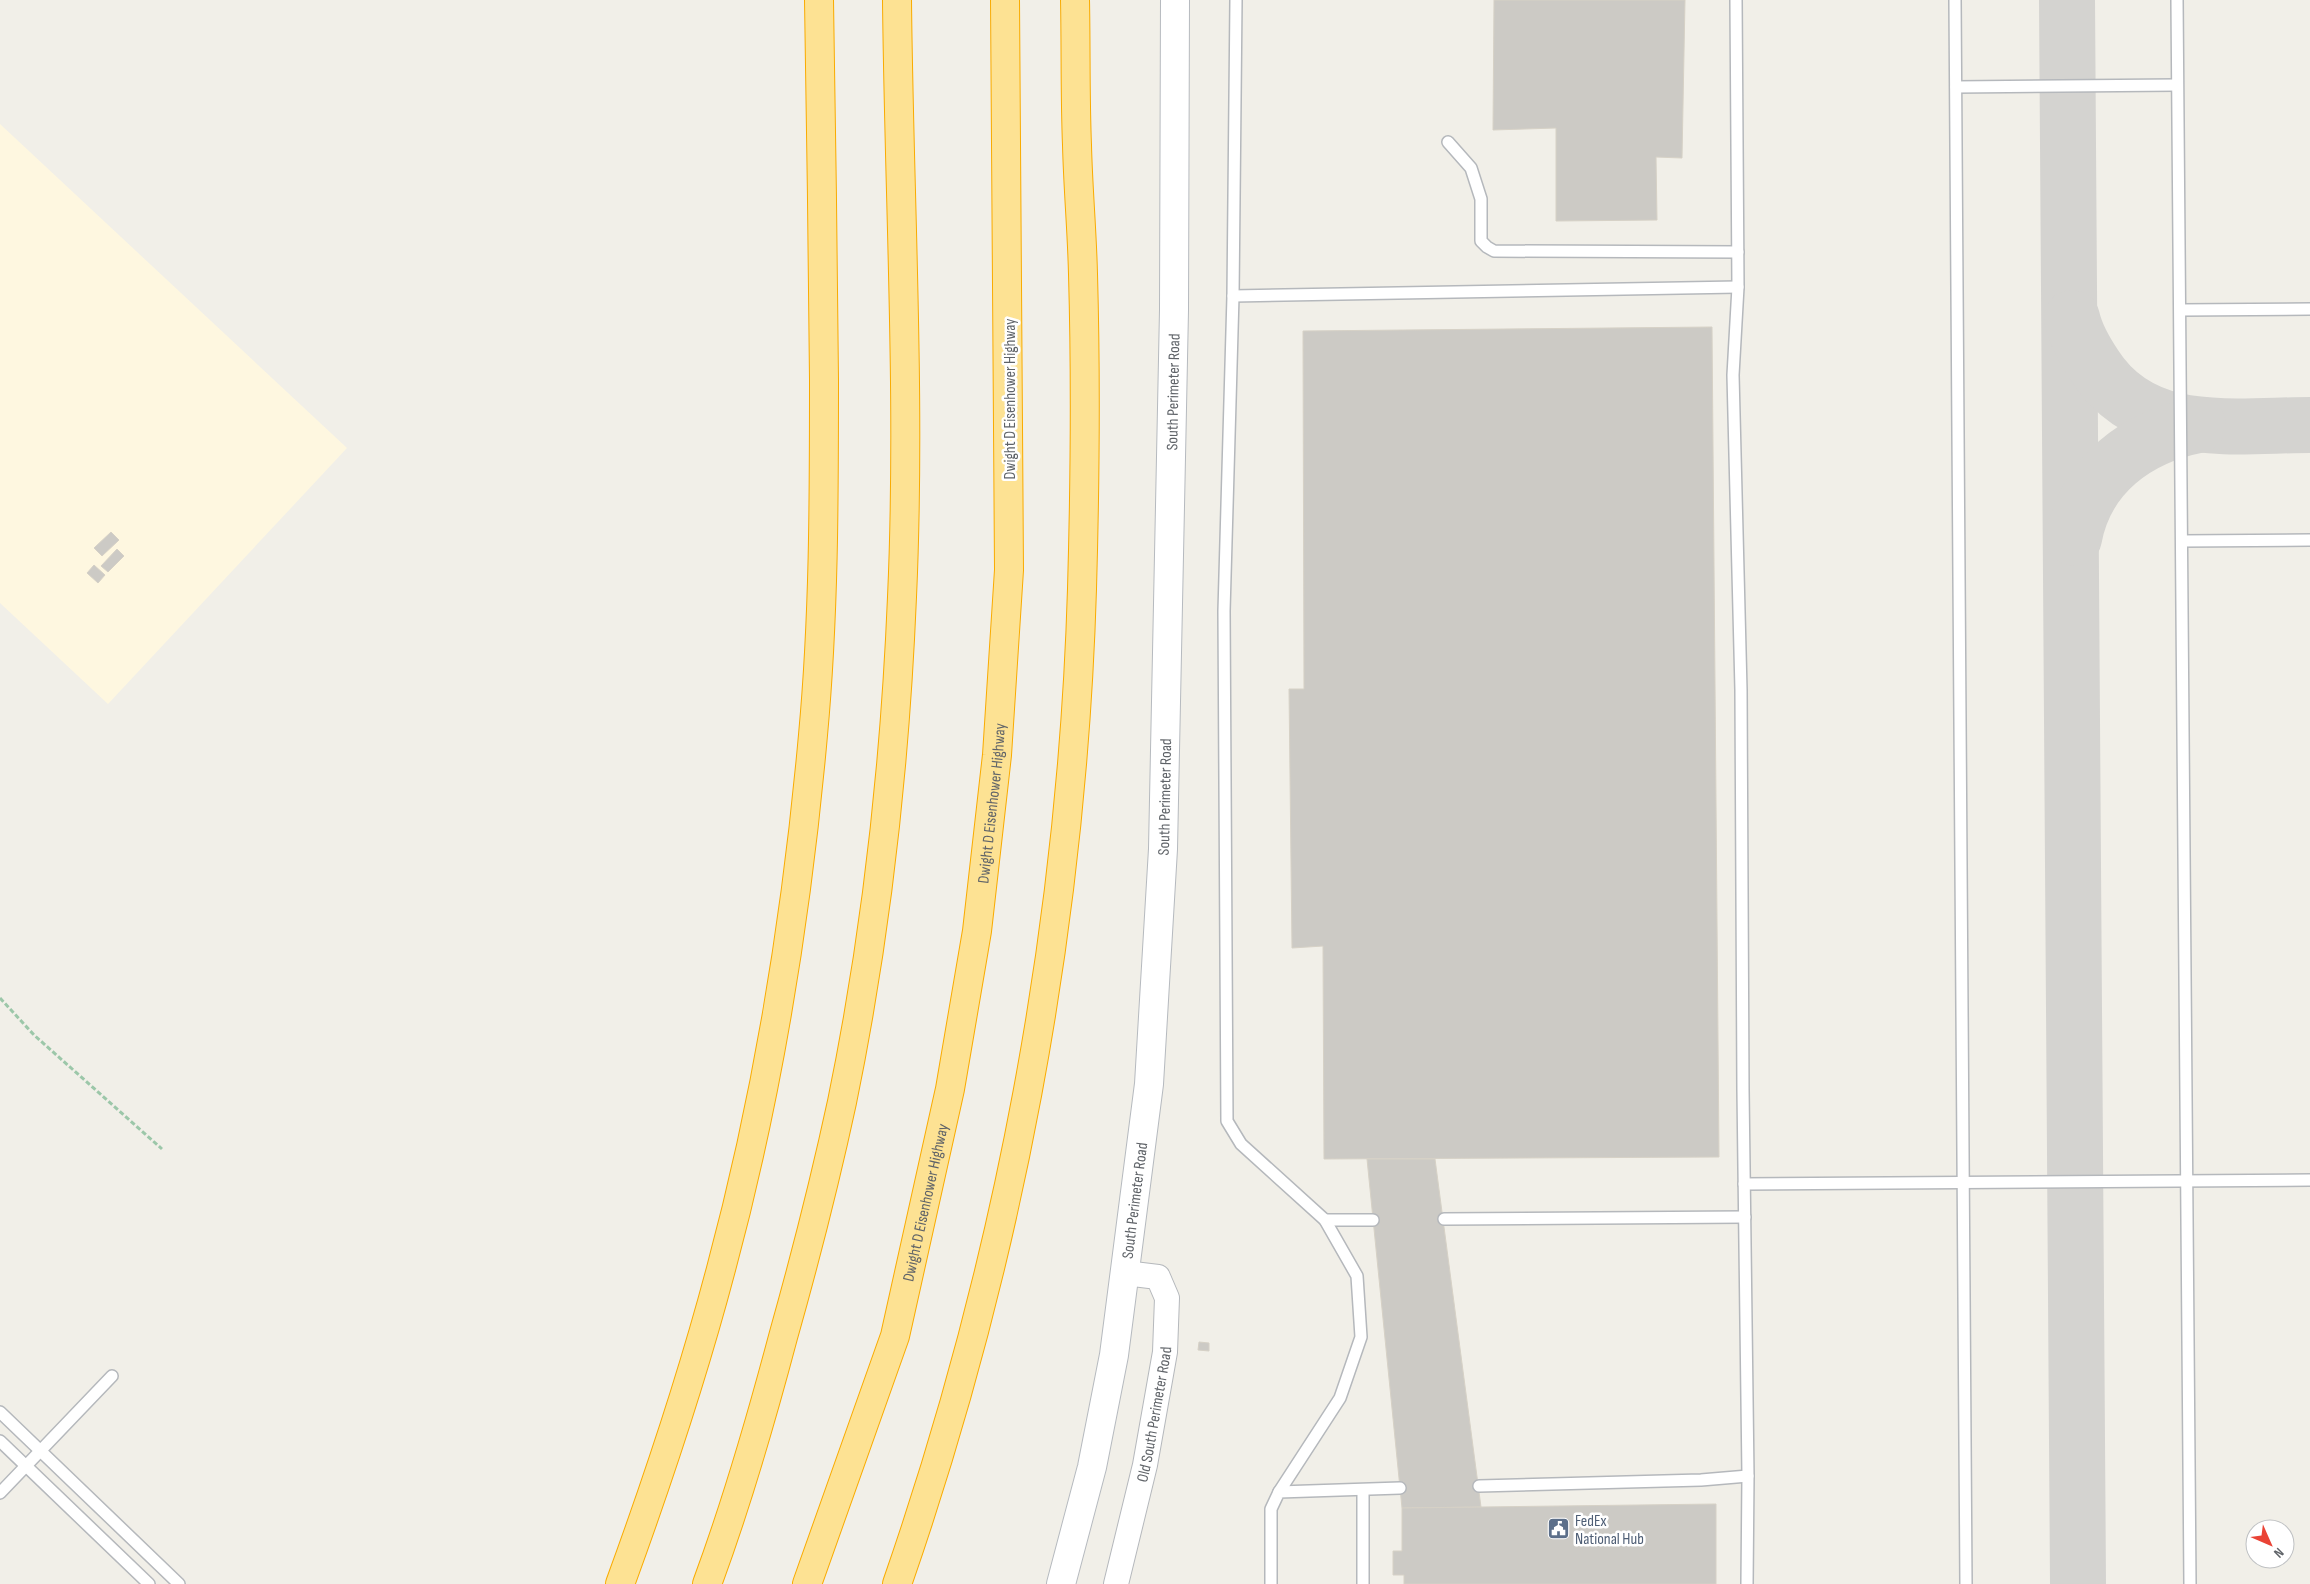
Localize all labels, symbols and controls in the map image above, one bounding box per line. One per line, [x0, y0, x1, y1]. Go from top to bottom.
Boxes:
street label: Dwight D Eisenhower Highway [1001, 319, 1020, 479]
street label: South Perimeter Road [1163, 333, 1185, 451]
street label: Dwight D Eisenhower Highway [974, 723, 1010, 885]
street label: South Perimeter Road [1155, 738, 1176, 856]
street label: Dwight D Eisenhower Highway [899, 1122, 953, 1283]
street label: South Perimeter Road [1119, 1141, 1152, 1260]
street label: Old South Perimeter Road [1133, 1346, 1176, 1484]
place label: FedEx National Hub [1575, 1512, 1644, 1549]
public building icon: FedEx National Hub [1547, 1517, 1571, 1541]
north arrow [2245, 1519, 2295, 1569]
text: N [2270, 1544, 2287, 1561]

